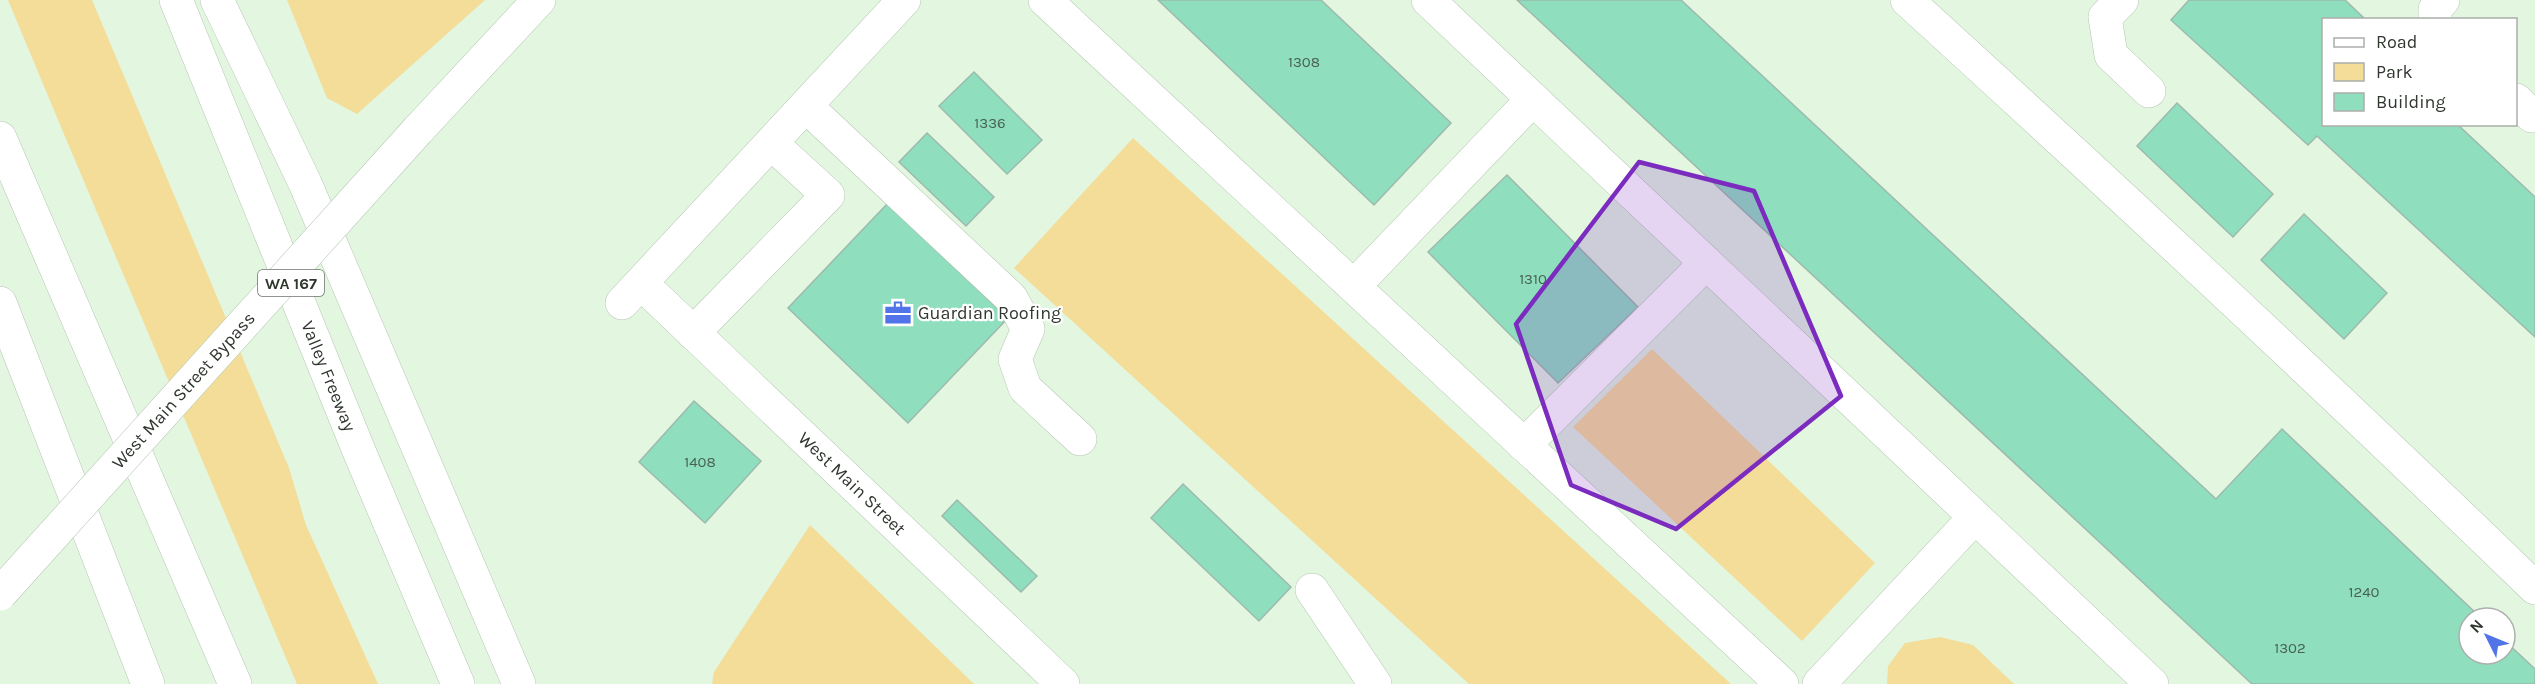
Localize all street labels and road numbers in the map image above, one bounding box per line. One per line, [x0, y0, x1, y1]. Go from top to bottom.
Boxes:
road number: WA 167 [258, 270, 324, 296]
street label: West Main Street Bypass [107, 307, 260, 473]
street label: Valley Freeway [296, 318, 361, 435]
street label: West Main Street [793, 427, 911, 540]

